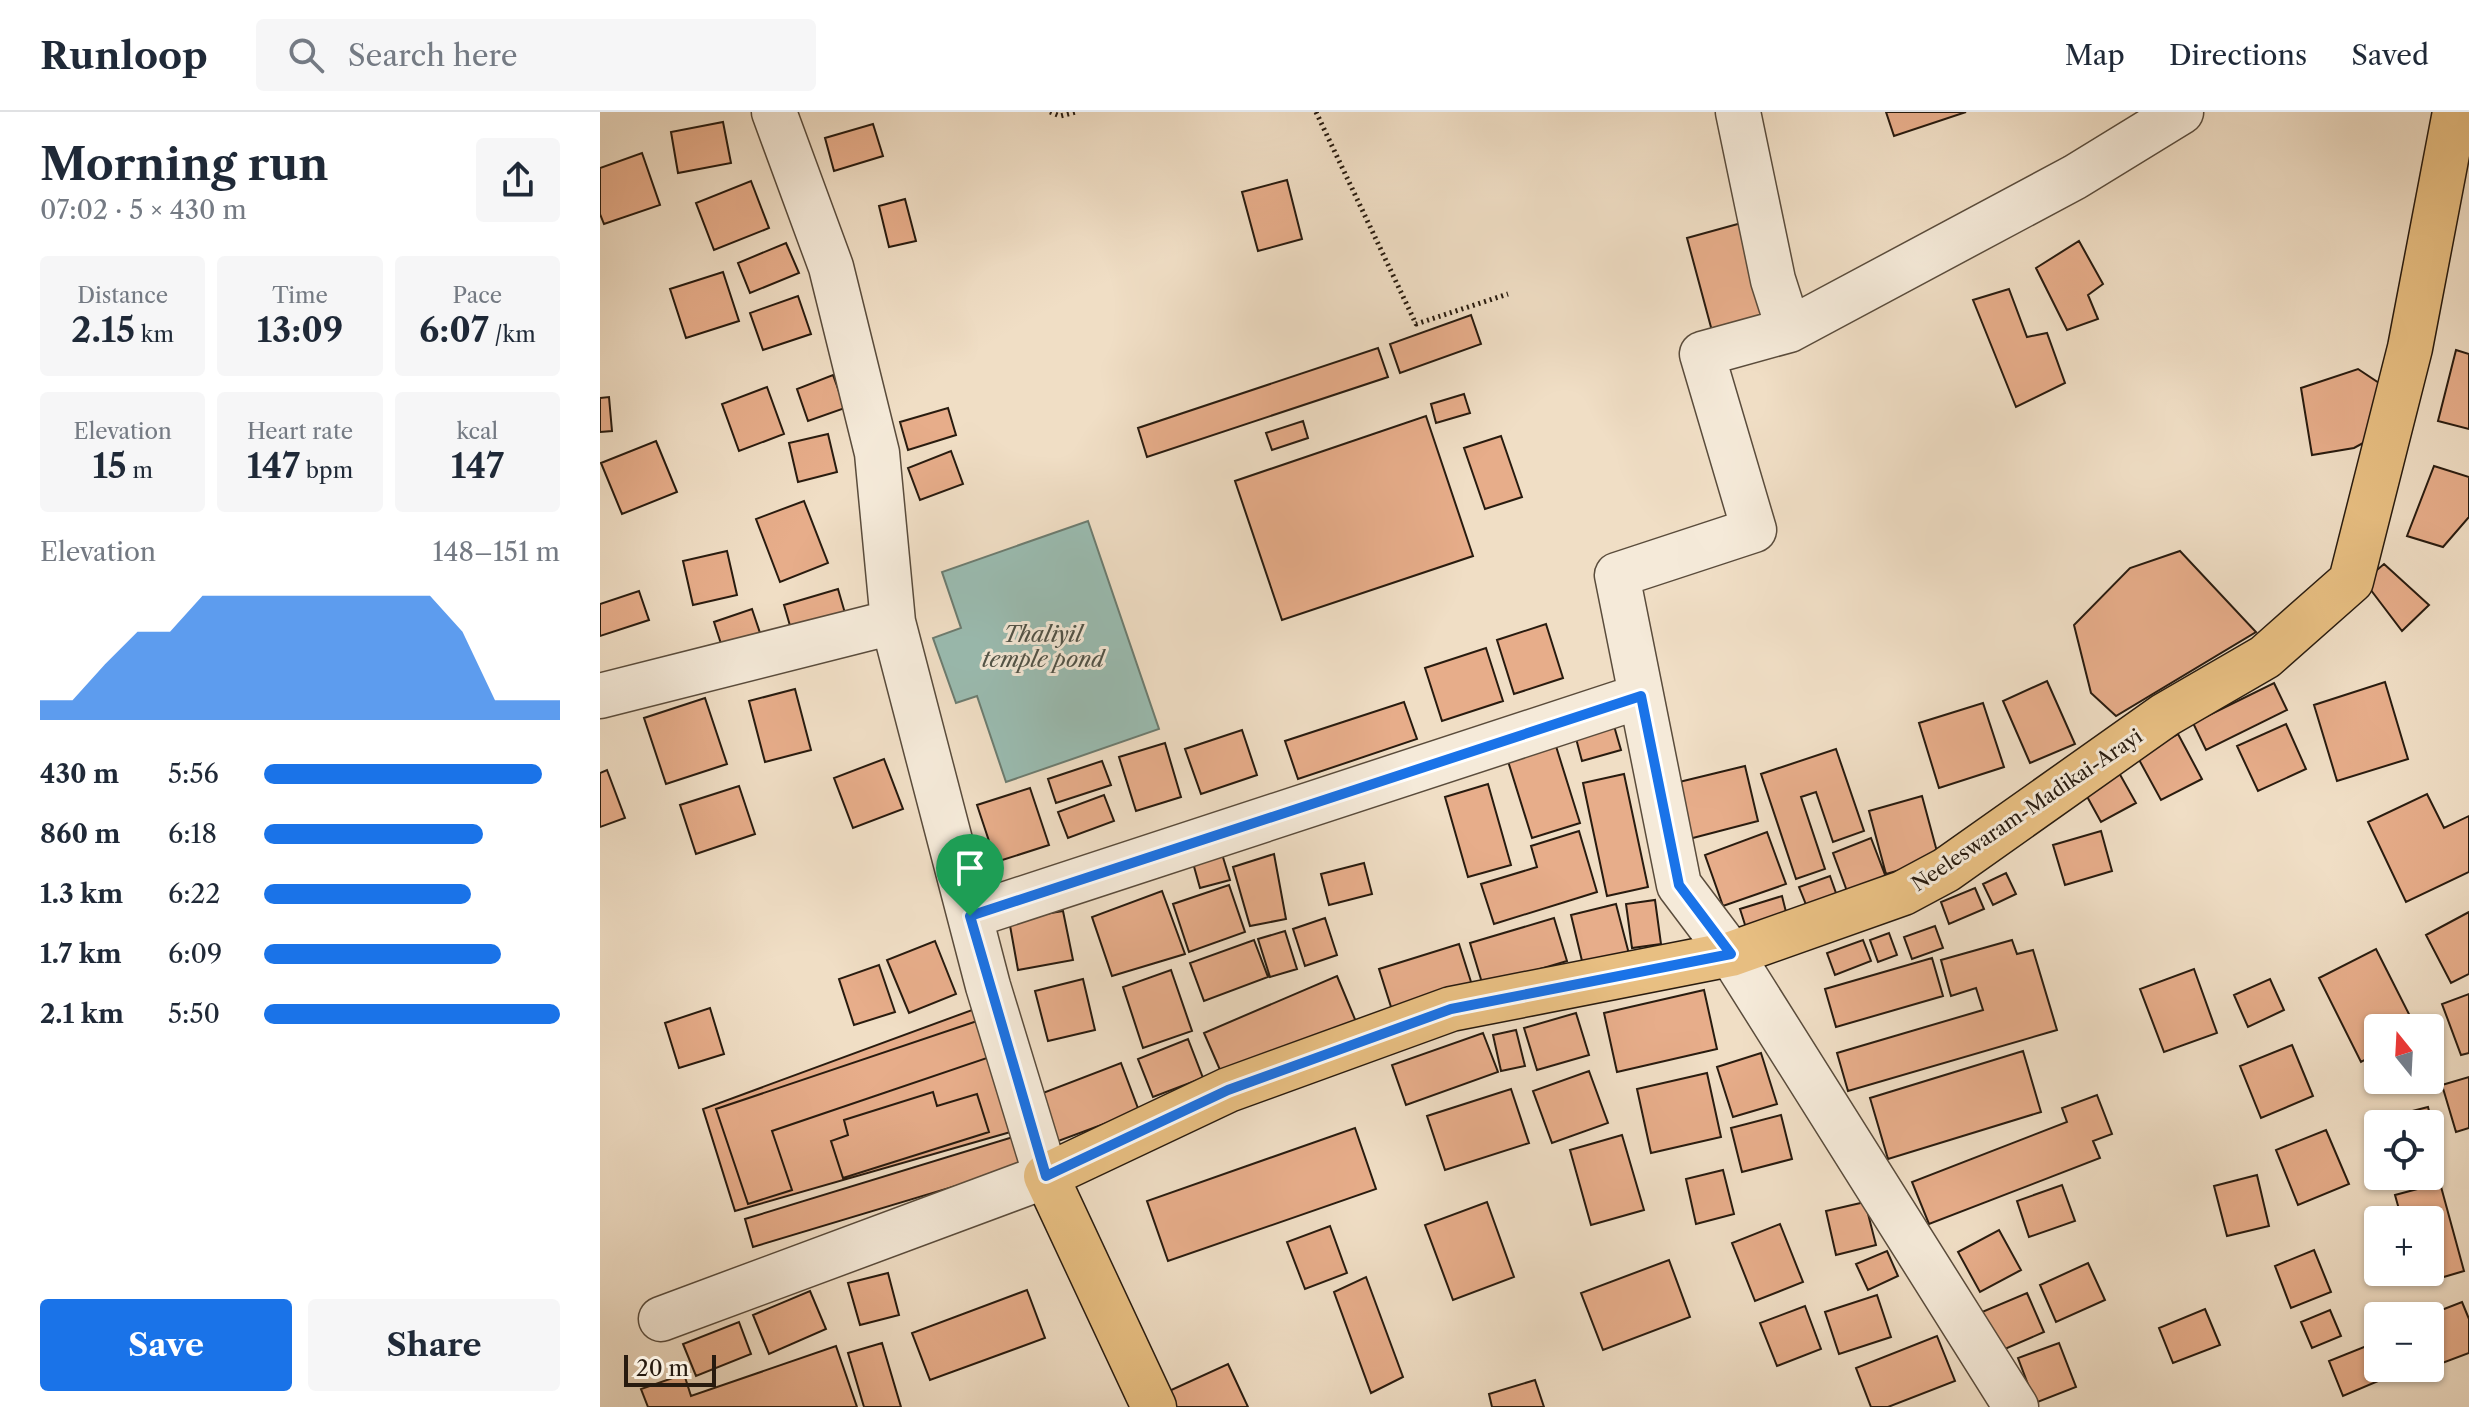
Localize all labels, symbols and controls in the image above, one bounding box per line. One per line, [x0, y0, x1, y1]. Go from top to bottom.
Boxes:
search box [256, 19, 816, 91]
text: Runloop [40, 32, 208, 79]
icon: search [284, 33, 328, 77]
text: Search here [348, 37, 518, 74]
text: Map [2065, 38, 2125, 72]
text: Directions [2169, 38, 2307, 72]
text: Saved [2351, 38, 2429, 72]
text: Morning run [40, 137, 329, 191]
button: share [476, 138, 560, 222]
text: 07:02 · 5 × 430 m [40, 194, 247, 226]
text: Distance [77, 282, 168, 309]
text: Time [272, 282, 328, 309]
text: Pace [452, 282, 502, 309]
text: 2.15 [71, 309, 135, 351]
text: 13:09 [257, 309, 343, 351]
text: 6:07 [419, 309, 489, 351]
text: km [135, 321, 174, 348]
text: /km [489, 321, 536, 348]
text: Elevation [74, 418, 172, 445]
text: Heart rate [247, 418, 353, 445]
text: kcal [457, 418, 498, 445]
text: 15 [92, 445, 127, 487]
text: 147 [247, 445, 300, 487]
text: 147 [451, 445, 504, 487]
text: m [127, 457, 153, 484]
text: bpm [300, 457, 353, 484]
text: Elevation [40, 536, 156, 568]
text: 148–151 m [432, 536, 560, 568]
water label: Thaliyil temple pond [982, 621, 1106, 673]
street label: Neeleswaram-Madikai-Arayi [1907, 724, 2147, 896]
text: 430 m [40, 758, 119, 790]
text: 5:56 [168, 758, 219, 790]
text: 860 m [40, 818, 121, 850]
text: 6:18 [168, 818, 217, 850]
pin [936, 834, 1004, 916]
icon: arrive [948, 846, 992, 890]
text: 1.3 km [40, 878, 123, 910]
text: 6:22 [168, 878, 220, 910]
text: 1.7 km [40, 938, 122, 970]
text: 6:09 [168, 938, 222, 970]
text: 2.1 km [40, 998, 124, 1030]
text: 5:50 [168, 998, 220, 1030]
north arrow [2364, 1014, 2444, 1094]
map controls [2364, 1014, 2444, 1382]
button: locate [2364, 1110, 2444, 1190]
button: + [2364, 1206, 2444, 1286]
button: Save [40, 1299, 292, 1391]
button: Share [308, 1299, 560, 1391]
button: − [2364, 1302, 2444, 1382]
scale bar [624, 1351, 716, 1387]
text: 20 m [636, 1355, 689, 1382]

